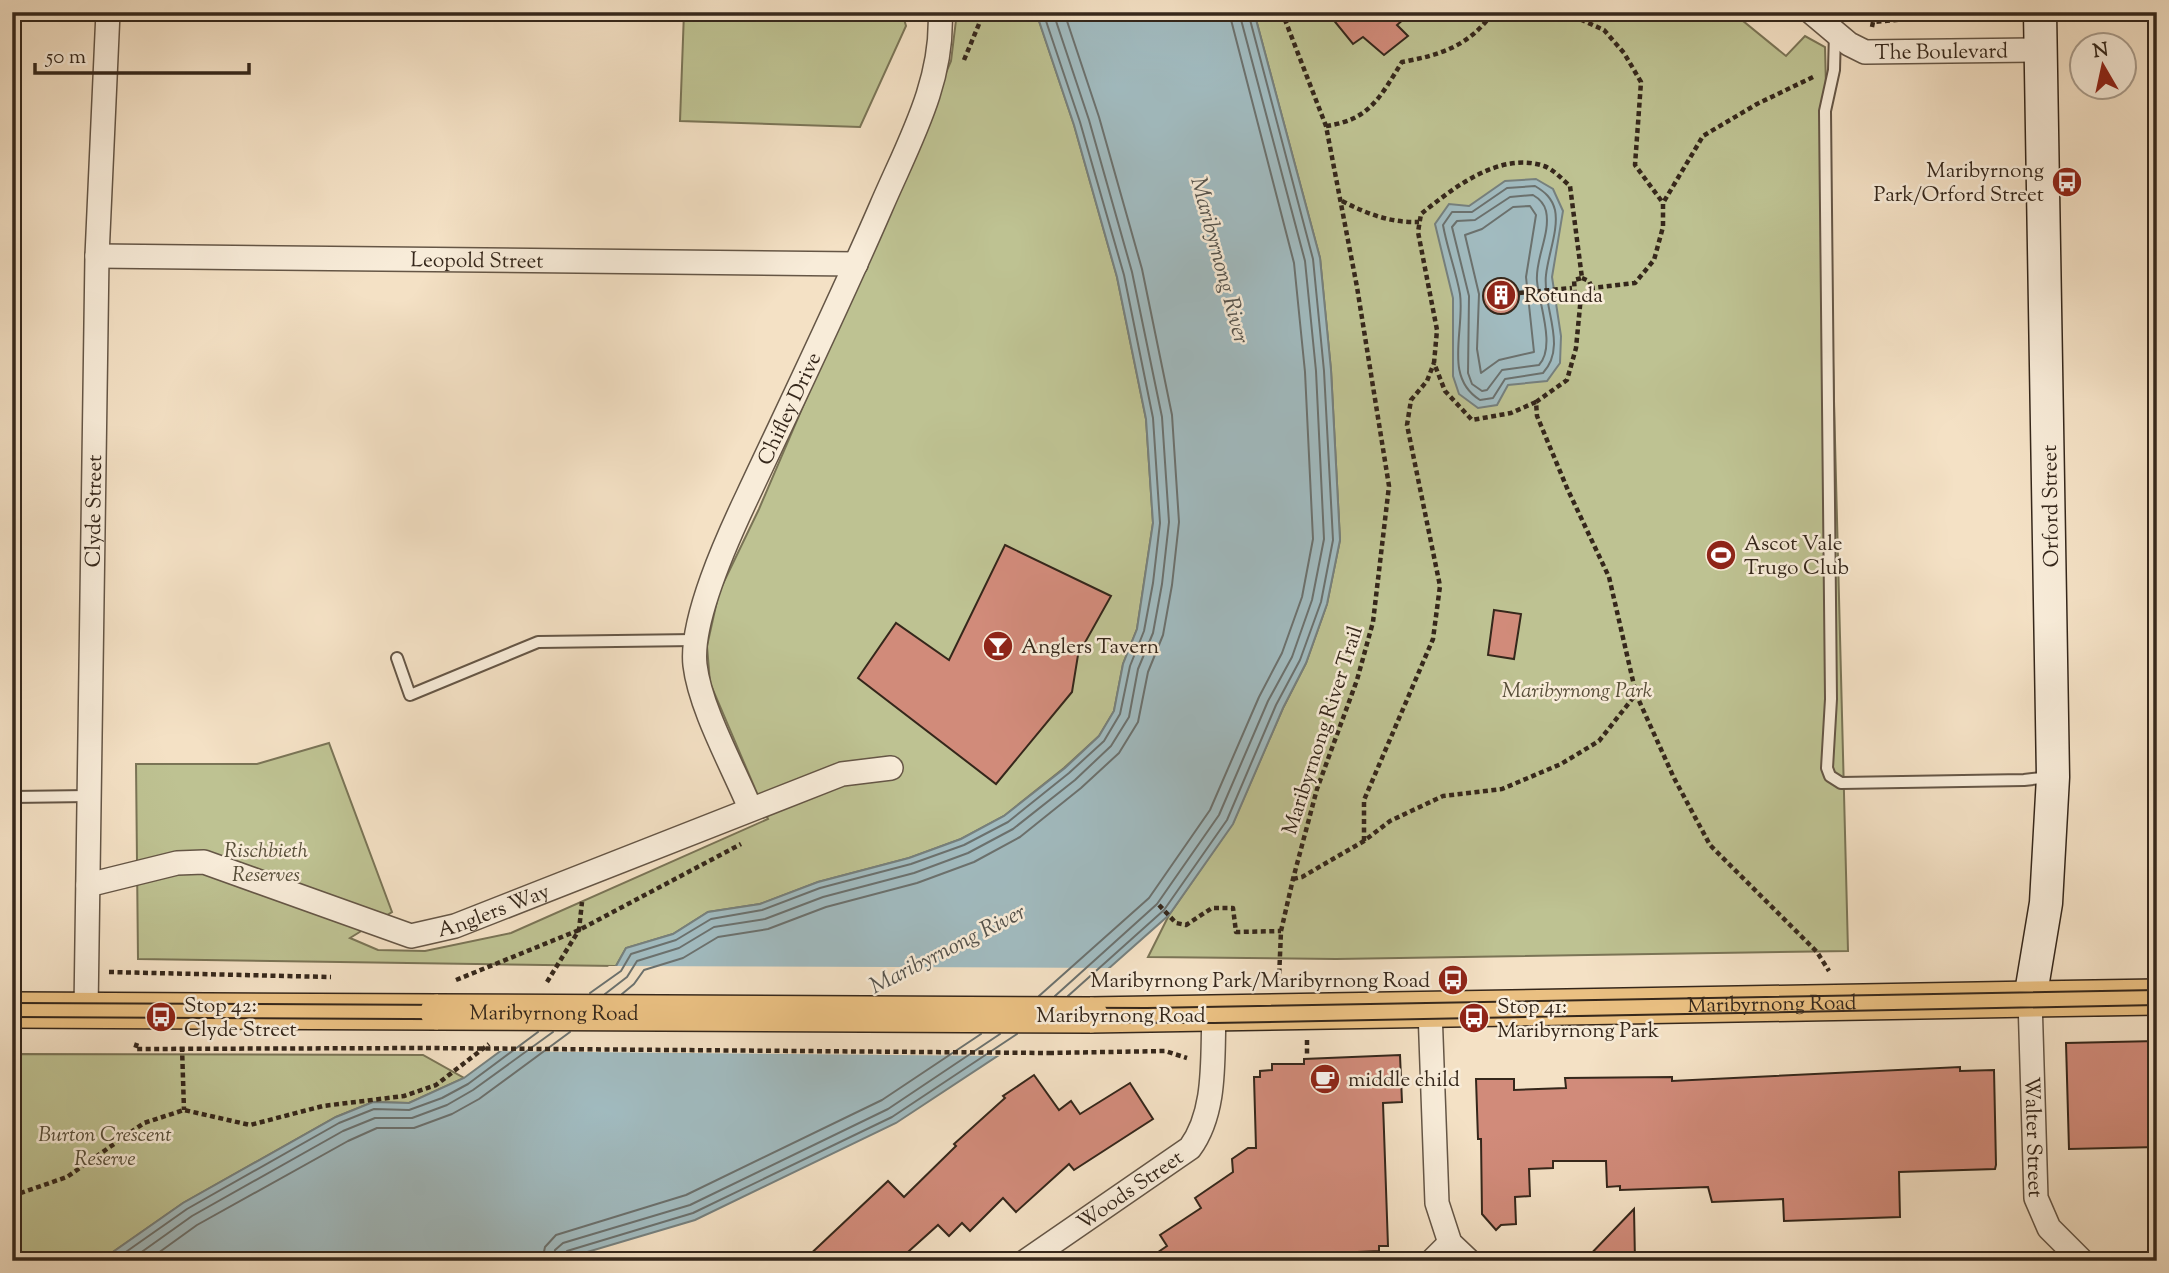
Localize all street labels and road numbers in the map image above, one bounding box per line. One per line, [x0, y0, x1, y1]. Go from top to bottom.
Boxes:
street label: The Boulevard [1875, 37, 2008, 69]
street label: Leopold Street [410, 246, 544, 278]
street label: Chifley Drive [751, 348, 830, 471]
street label: Orford Street [2036, 444, 2068, 567]
street label: Clyde Street [79, 454, 111, 568]
street label: Maribyrnong River Trail [1276, 622, 1372, 839]
street label: Anglers Way [435, 877, 555, 946]
street label: Maribyrnong Road [1687, 989, 1857, 1022]
street label: Maribyrnong Road [469, 999, 639, 1030]
street label: Maribyrnong Road [1036, 1002, 1206, 1032]
street label: Walter Street [2015, 1076, 2049, 1198]
street label: Woods Street [1072, 1144, 1190, 1238]

